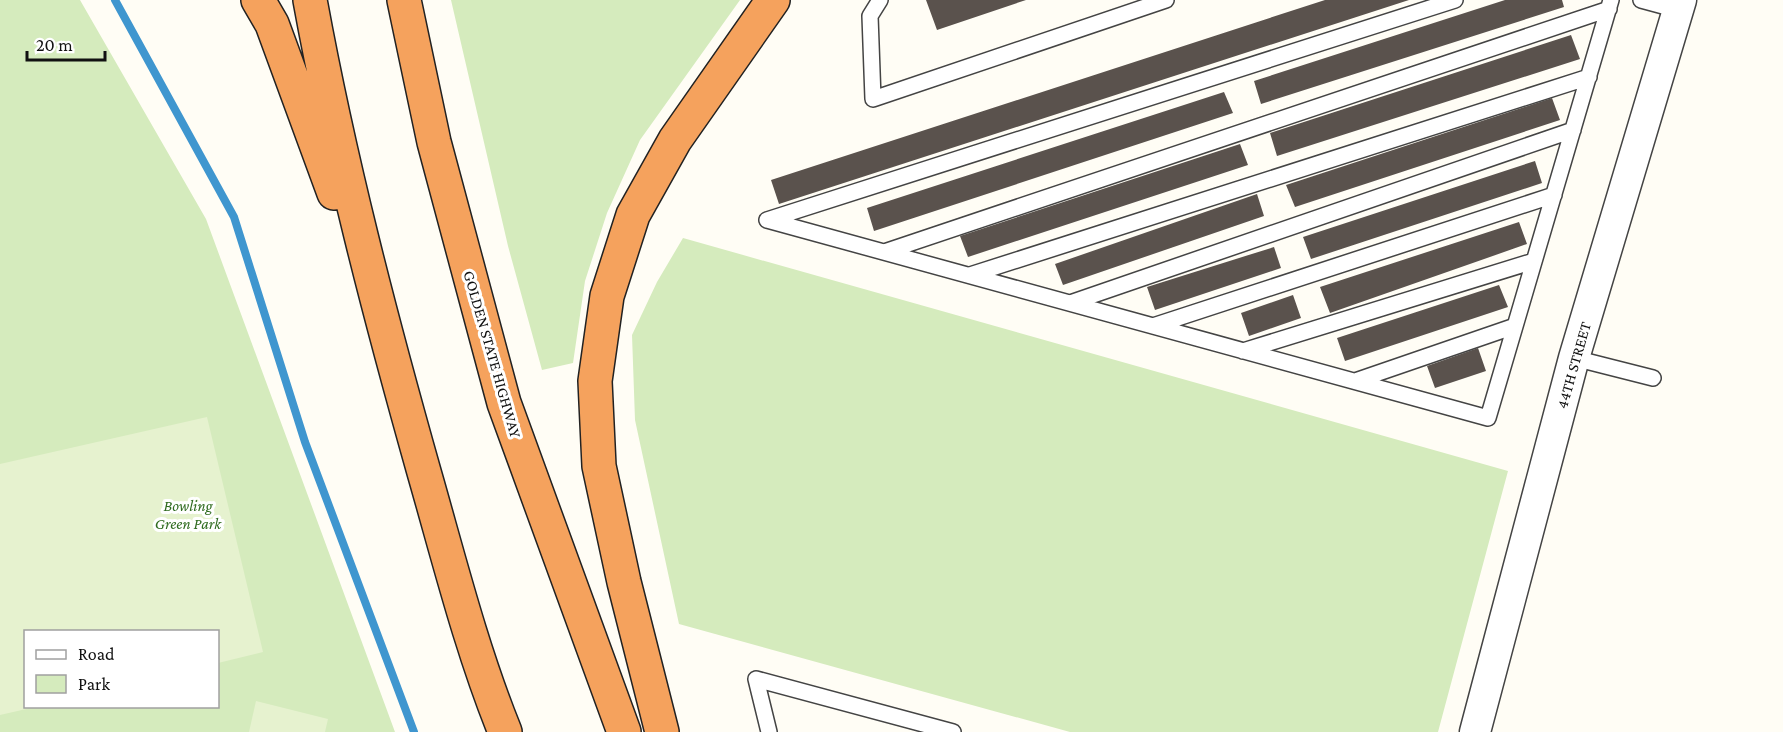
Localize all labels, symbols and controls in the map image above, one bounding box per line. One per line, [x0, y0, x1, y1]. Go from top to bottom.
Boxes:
scale bar [27, 24, 105, 62]
text: 20 m [36, 35, 73, 55]
street label: GOLDEN STATE HIGHWAY [460, 269, 525, 440]
street label: 44TH STREET [1553, 319, 1594, 411]
park label: Bowling Green Park [155, 497, 222, 532]
legend [24, 630, 219, 708]
text: Road [78, 644, 115, 664]
text: Park [78, 674, 110, 694]

